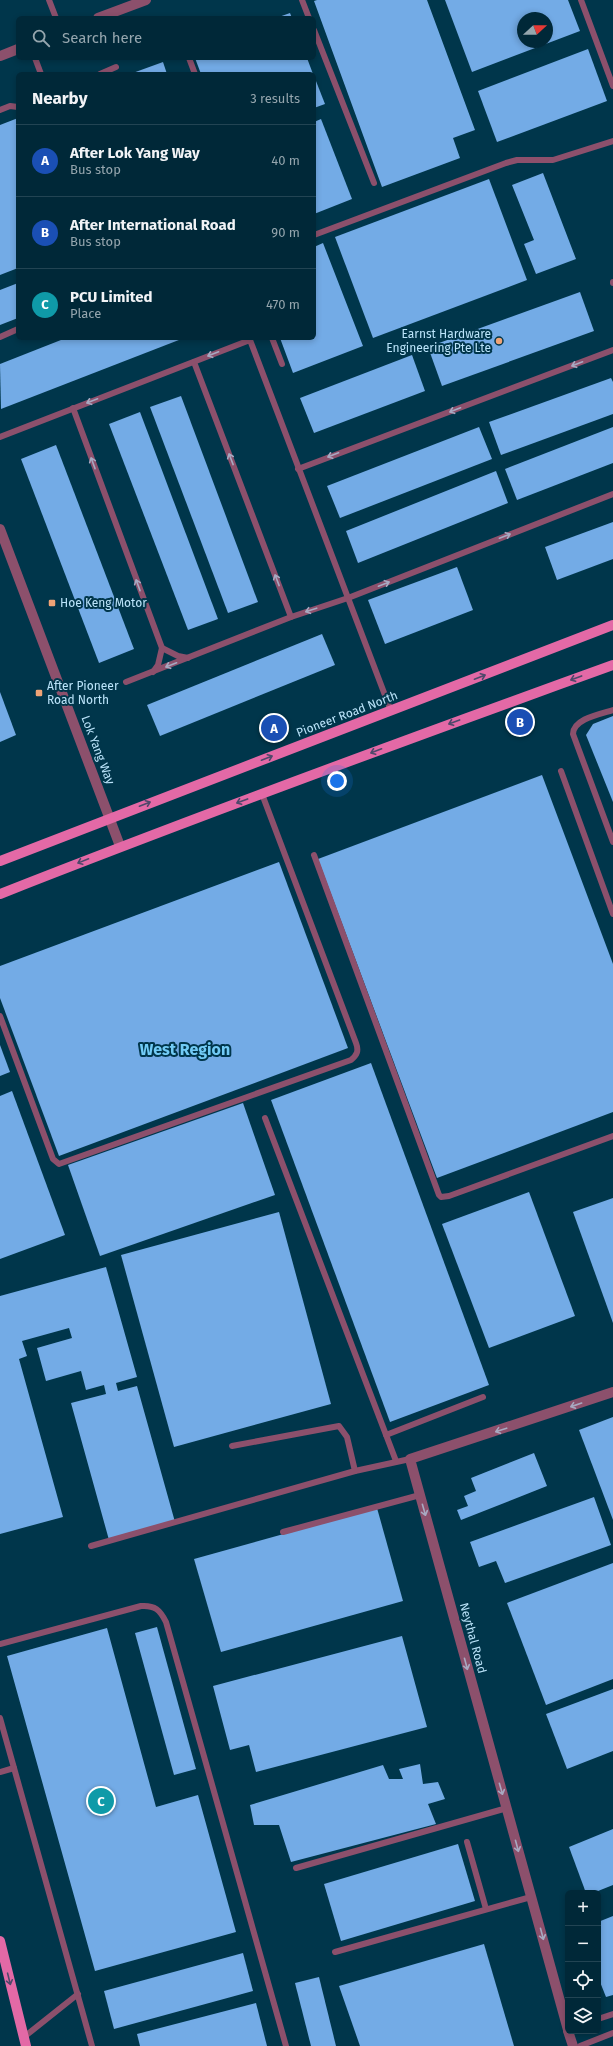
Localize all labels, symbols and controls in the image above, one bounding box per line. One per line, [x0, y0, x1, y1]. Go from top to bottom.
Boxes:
north arrow [517, 12, 553, 48]
search box [16, 16, 316, 60]
icon: search [30, 27, 52, 49]
text: Search here [62, 29, 142, 47]
text: Nearby [32, 88, 87, 109]
text: 3 results [250, 91, 300, 106]
text: After Lok Yang Way [70, 144, 200, 162]
text: A [41, 153, 49, 168]
text: 40 m [271, 153, 300, 168]
text: Bus stop [70, 162, 121, 177]
text: After International Road [70, 216, 236, 234]
text: B [41, 225, 49, 240]
text: 90 m [271, 225, 300, 240]
text: Bus stop [70, 234, 121, 249]
text: PCU Limited [70, 288, 152, 306]
text: C [41, 297, 49, 312]
text: 470 m [266, 297, 300, 312]
text: Place [70, 306, 101, 321]
place label: Earnst Hardware Engineering Pte Lte [386, 327, 491, 355]
marker: Earnst Hardware Engineering Pte Lte [494, 336, 504, 346]
one-way arrow [208, 351, 220, 359]
one-way arrow [571, 360, 583, 368]
one-way arrow [87, 398, 99, 405]
one-way arrow [449, 406, 461, 414]
one-way arrow [328, 452, 340, 460]
one-way arrow [226, 453, 234, 465]
one-way arrow [89, 457, 97, 469]
one-way arrow [499, 532, 511, 540]
one-way arrow [273, 575, 281, 587]
one-way arrow [134, 579, 142, 591]
one-way arrow [378, 579, 390, 587]
place label: Hoe Keng Motor [60, 596, 147, 610]
marker: Hoe Keng Motor [47, 598, 57, 608]
one-way arrow [304, 607, 317, 614]
one-way arrow [166, 662, 178, 670]
one-way arrow [473, 672, 485, 680]
one-way arrow [571, 675, 583, 683]
place label: After Pioneer Road North [47, 679, 119, 707]
marker: After Pioneer Road North [34, 688, 44, 698]
street label: Pioneer Road North [294, 688, 400, 740]
pin: B [507, 707, 533, 737]
pin: A [261, 713, 287, 743]
street label: Lok Yang Way [78, 714, 118, 786]
one-way arrow [448, 719, 460, 727]
one-way arrow [371, 747, 383, 755]
one-way arrow [260, 754, 272, 762]
your location [327, 771, 347, 791]
one-way arrow [236, 798, 248, 806]
one-way arrow [139, 800, 151, 808]
one-way arrow [78, 857, 90, 865]
district label: West Region [140, 1040, 230, 1059]
one-way arrow [571, 1401, 583, 1409]
one-way arrow [494, 1427, 507, 1434]
one-way arrow [421, 1503, 428, 1516]
street label: Neythal Road [457, 1601, 489, 1675]
one-way arrow [463, 1657, 471, 1670]
one-way arrow [498, 1782, 505, 1795]
pin: C [88, 1786, 114, 1816]
one-way arrow [514, 1839, 521, 1852]
map controls [565, 1890, 601, 2034]
button: + [565, 1890, 601, 1926]
button: − [565, 1926, 601, 1962]
one-way arrow [538, 1927, 546, 1940]
button: locate [565, 1962, 601, 1998]
one-way arrow [6, 1972, 14, 1985]
button: layers [565, 1998, 601, 2034]

